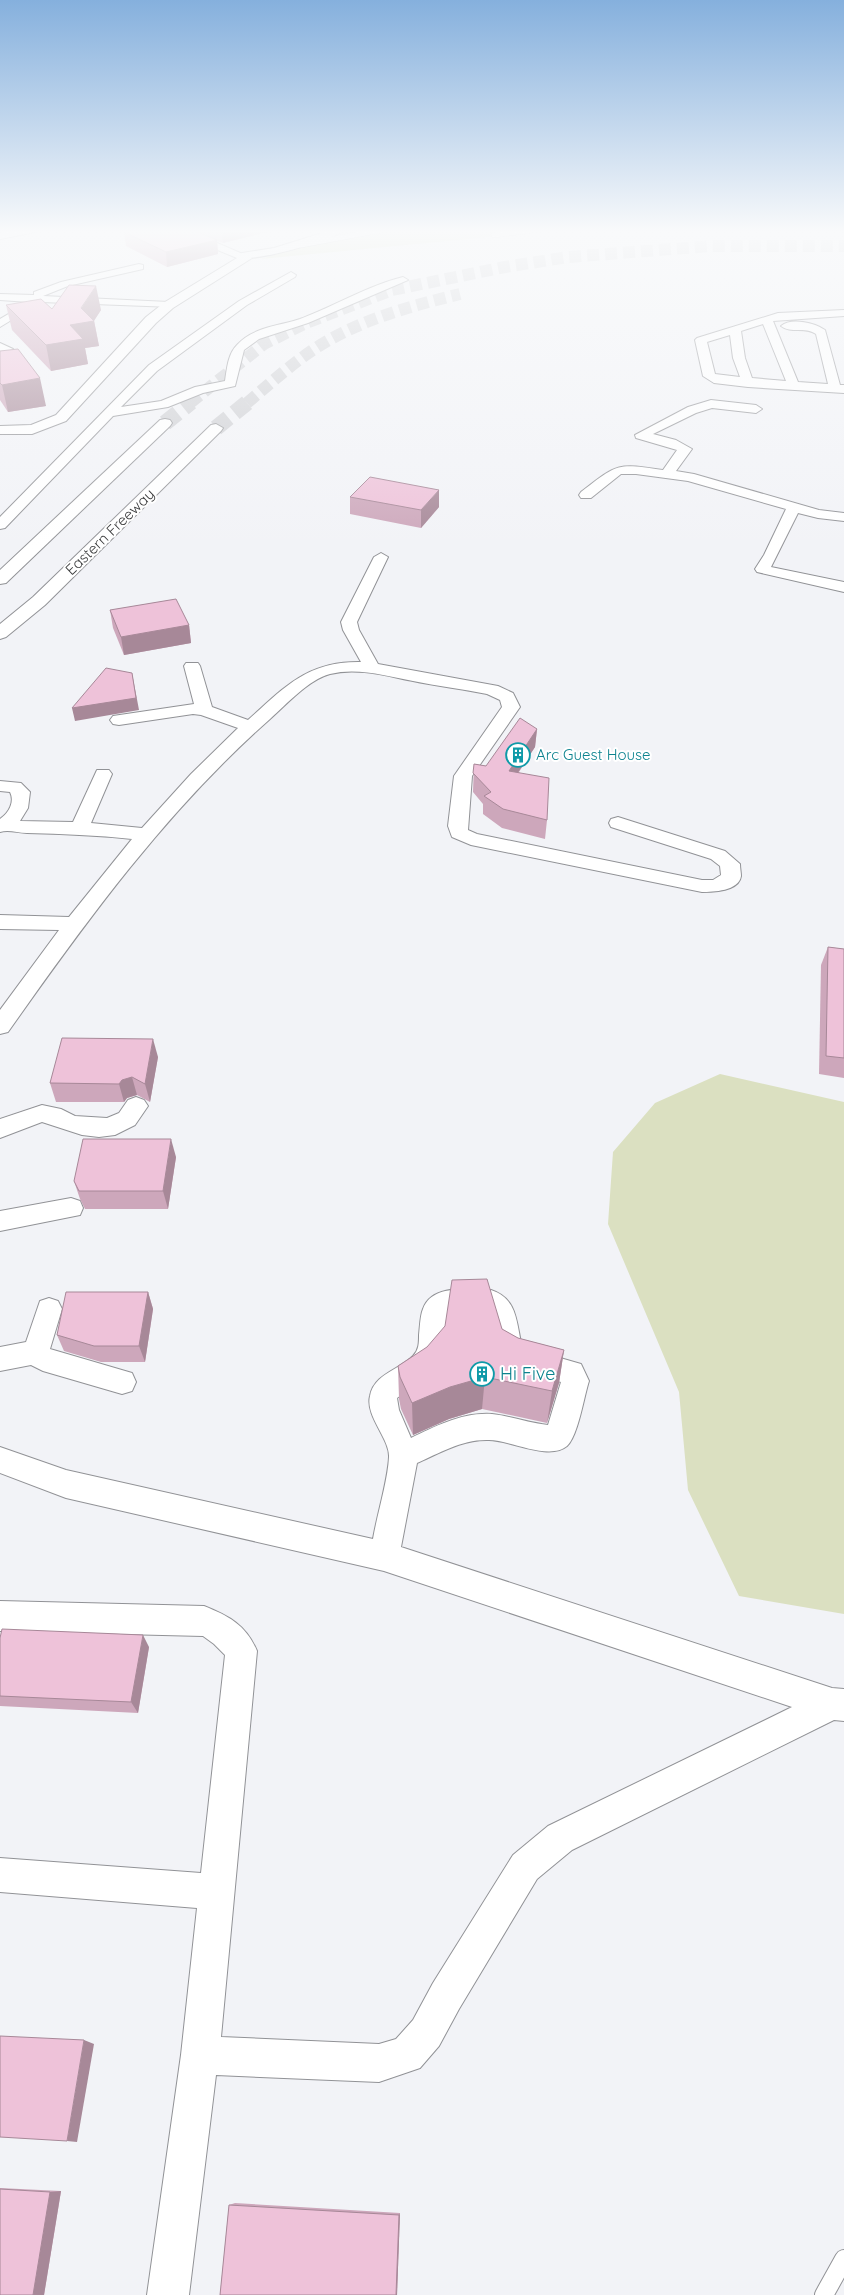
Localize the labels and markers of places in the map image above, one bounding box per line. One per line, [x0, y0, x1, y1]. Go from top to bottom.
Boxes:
building icon: Arc Guest House [505, 742, 531, 768]
place label: Arc Guest House [536, 745, 651, 764]
building icon: Hi Five [469, 1361, 495, 1387]
place label: Hi Five [500, 1362, 555, 1385]

